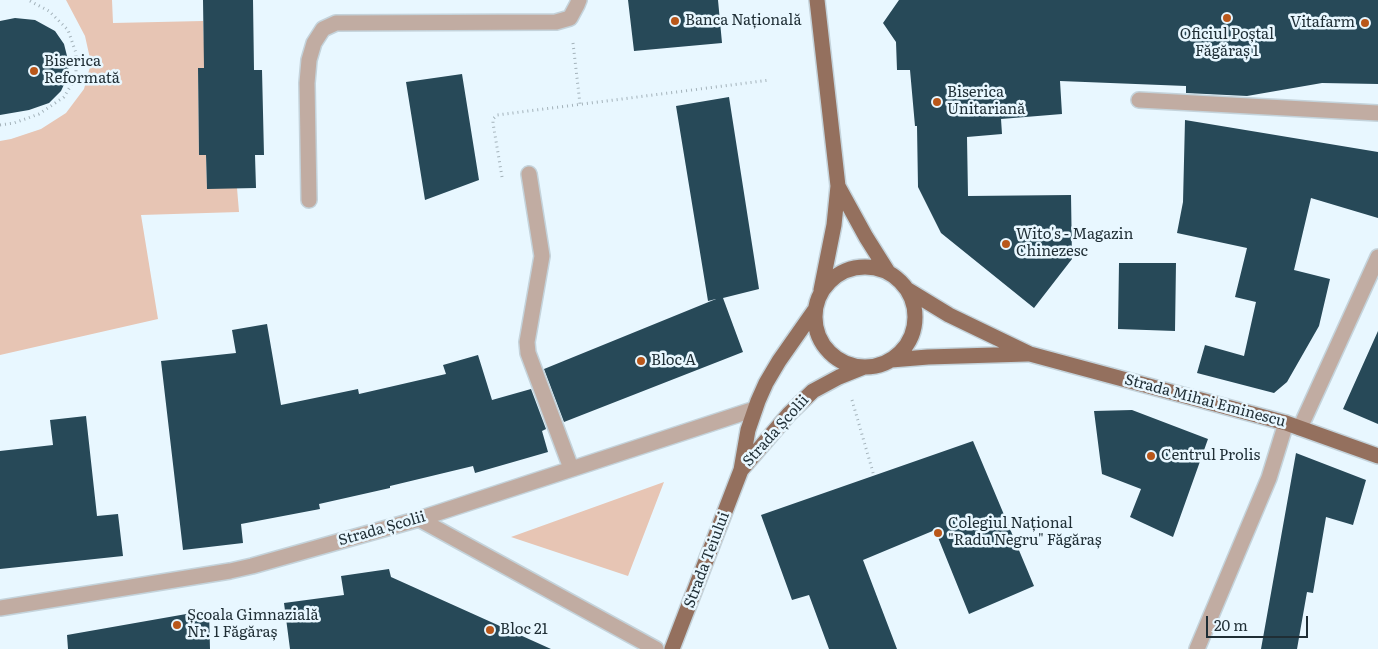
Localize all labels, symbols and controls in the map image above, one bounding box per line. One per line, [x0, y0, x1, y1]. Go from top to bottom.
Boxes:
place label: Banca Națională [685, 12, 801, 30]
marker: Oficiul Poștal Făgăraș 1 [1221, 12, 1233, 24]
place label: Vitafarm [1290, 14, 1355, 32]
marker: Banca Națională [669, 15, 681, 27]
marker: Vitafarm [1359, 17, 1371, 29]
place label: Oficiul Poștal Făgăraș 1 [1180, 26, 1274, 61]
place label: Biserica Reformată [44, 53, 120, 88]
marker: Biserica Reformată [28, 65, 40, 77]
place label: Biserica Unitariană [947, 84, 1025, 119]
marker: Biserica Unitariană [931, 96, 943, 108]
place label: Wito's - Magazin Chinezesc [1016, 226, 1133, 261]
marker: Wito's - Magazin Chinezesc [1000, 238, 1012, 250]
place label: Bloc A [651, 352, 696, 370]
marker: Bloc A [635, 355, 647, 367]
street label: Strada Mihai Eminescu [1122, 371, 1288, 431]
street label: Strada Școlii [739, 392, 813, 470]
place label: Centrul Prolis [1161, 447, 1260, 465]
marker: Centrul Prolis [1145, 450, 1157, 462]
street label: Strada Școlii [336, 508, 428, 550]
street label: Strada Teiului [680, 509, 734, 611]
place label: Colegiul Național "Radu Negru" Făgăraș [948, 515, 1101, 550]
marker: Colegiul Național "Radu Negru" Făgăraș [932, 527, 944, 539]
scale bar [1208, 606, 1310, 638]
place label: Școala Gimnazială Nr. 1 Făgăraș [187, 607, 319, 642]
text: 20 m [1214, 613, 1248, 636]
marker: Școala Gimnazială Nr. 1 Făgăraș [171, 619, 183, 631]
place label: Bloc 21 [500, 621, 548, 639]
marker: Bloc 21 [484, 624, 496, 636]

